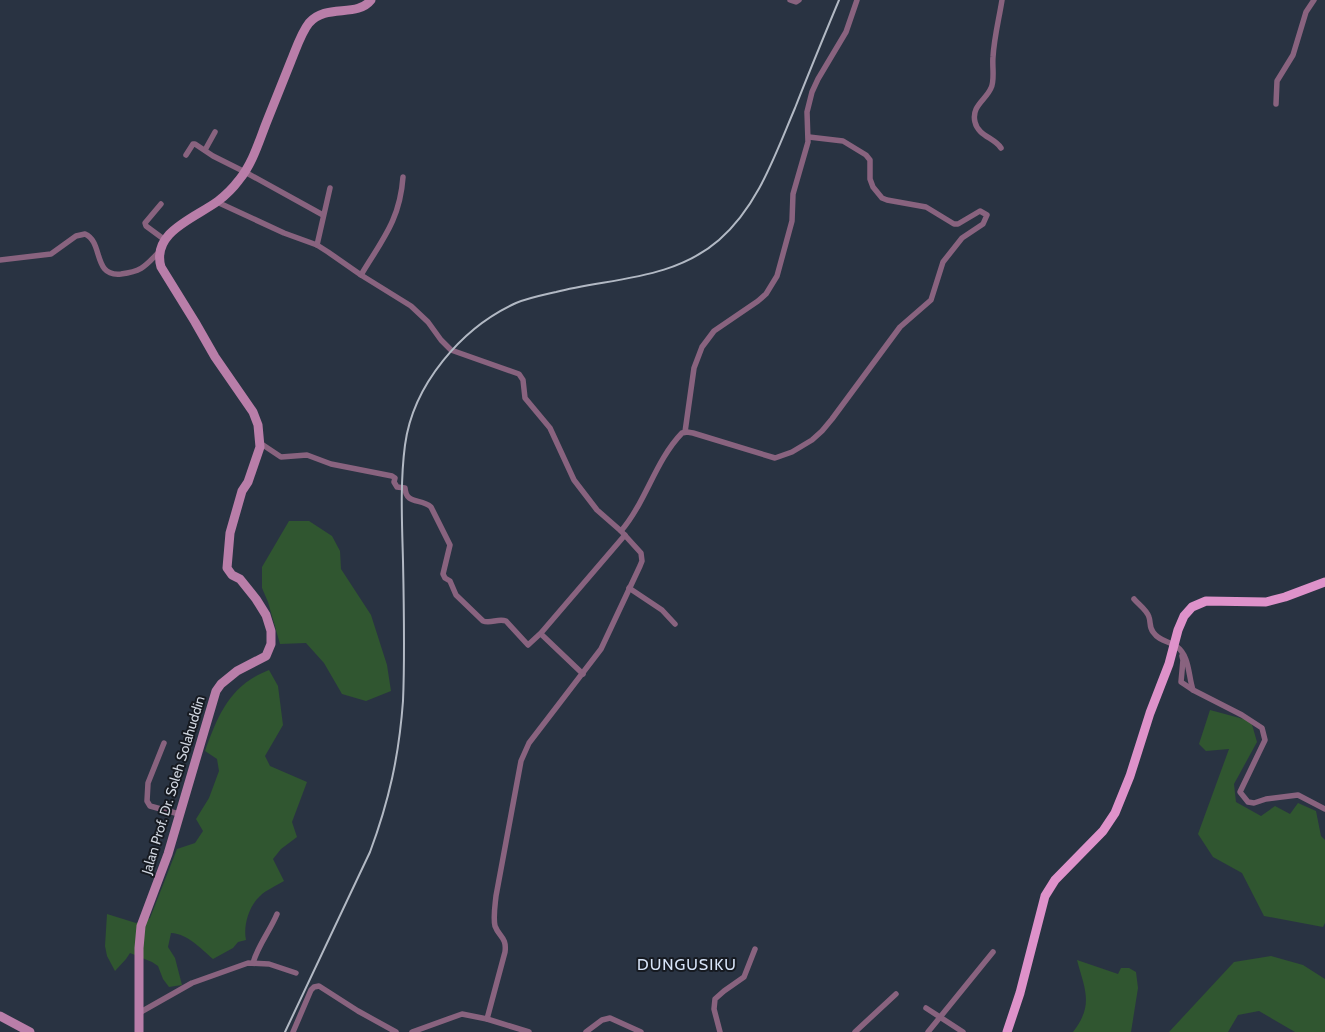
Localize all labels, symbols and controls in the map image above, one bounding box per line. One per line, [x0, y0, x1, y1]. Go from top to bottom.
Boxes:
street label: Jalan Prof. Dr. Soleh Solahuddin [137, 693, 209, 877]
district label: DUNGUSIKU [637, 955, 737, 974]

